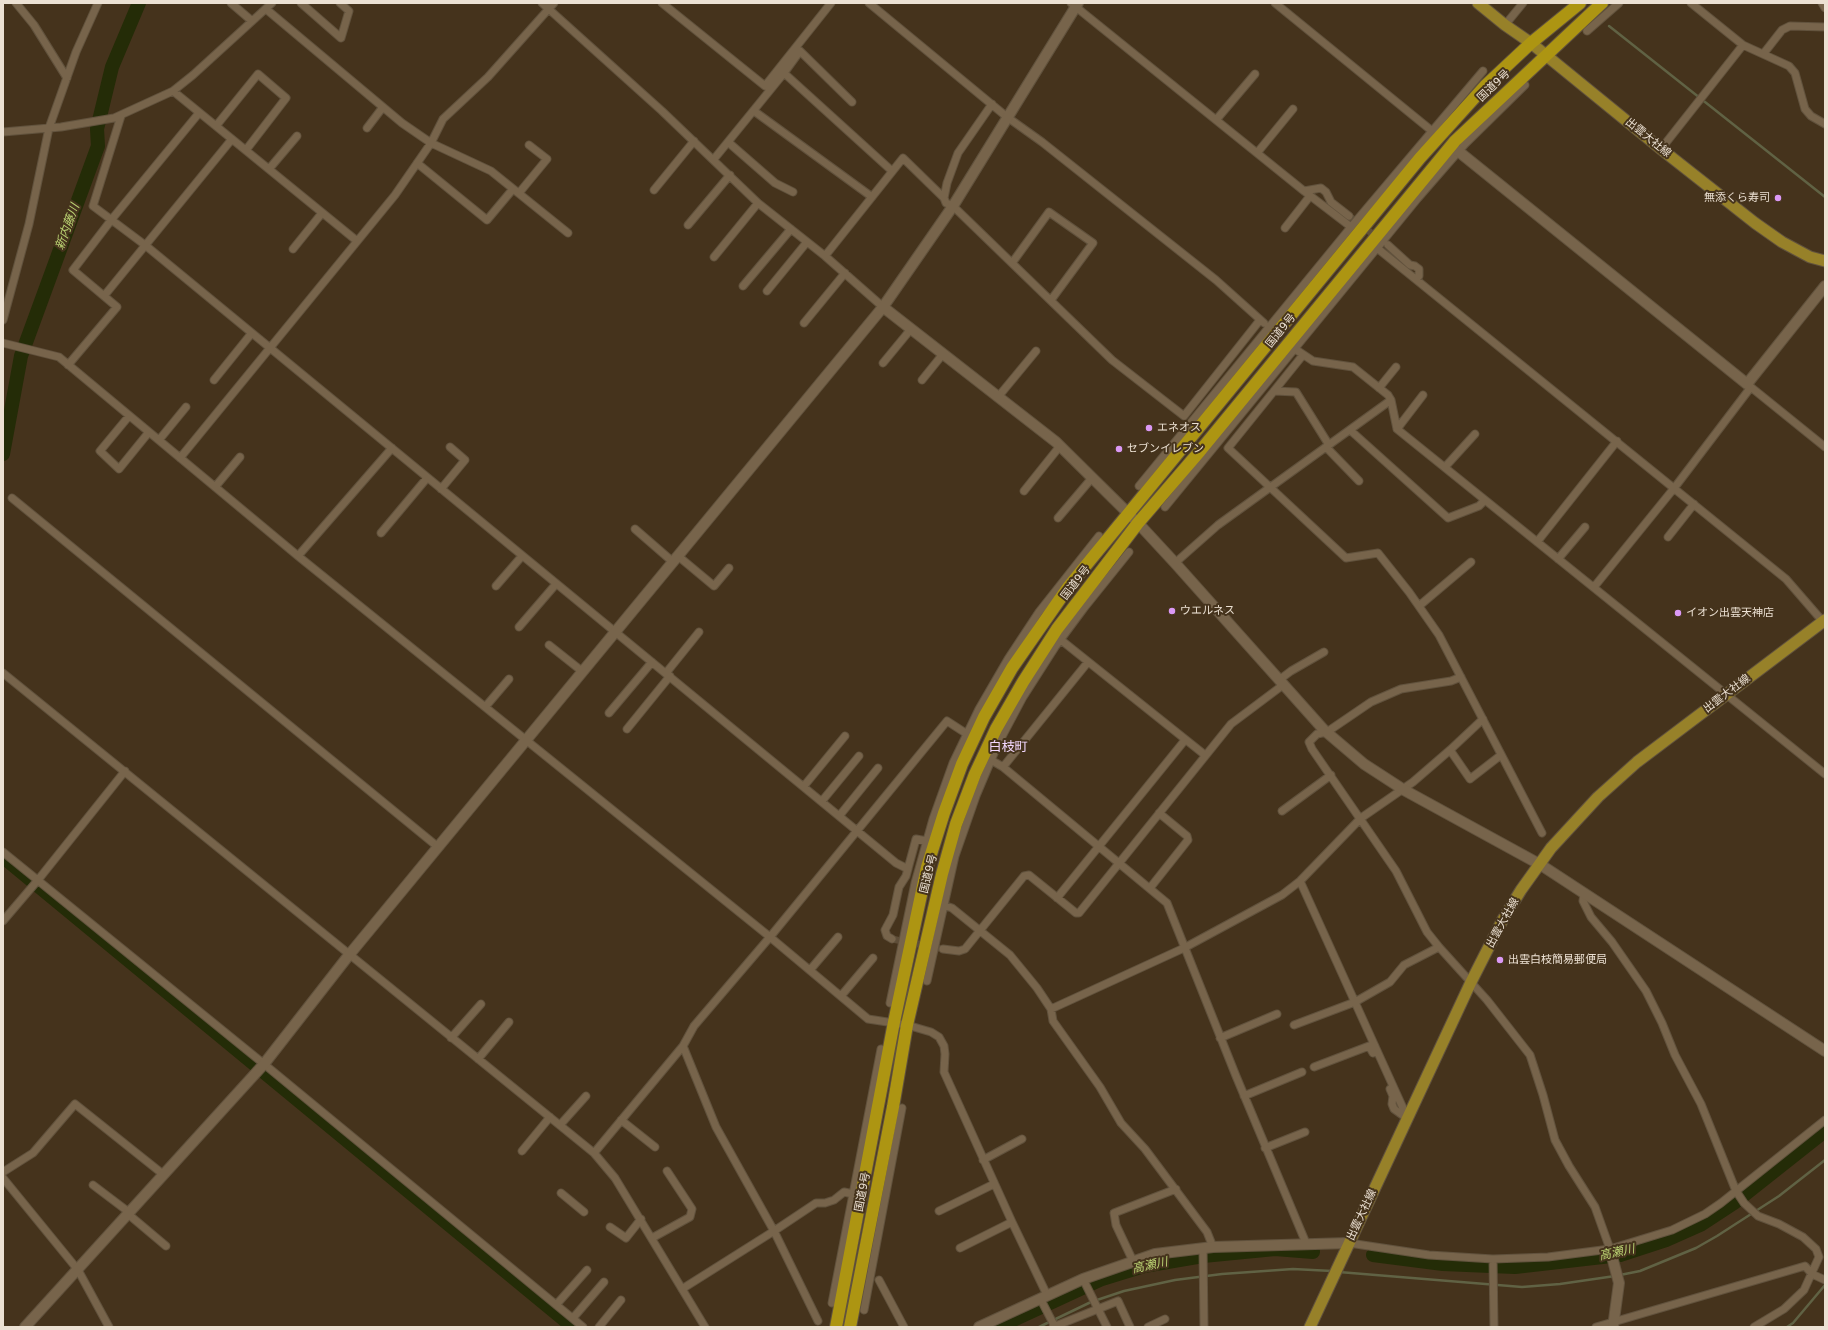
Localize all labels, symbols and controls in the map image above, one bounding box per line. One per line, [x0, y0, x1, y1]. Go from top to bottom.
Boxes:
street label: 国道9号 [1475, 67, 1513, 105]
street label: 出雲大社線 [1622, 116, 1674, 160]
place label: 無添くら寿司 [1704, 191, 1770, 205]
marker: 無添くら寿司 [1773, 193, 1783, 203]
water label: 新内藤川 [53, 202, 83, 252]
street label: 国道9号 [1263, 311, 1299, 351]
place label: エネオス [1157, 421, 1201, 435]
marker: エネオス [1144, 423, 1154, 433]
place label: セブンイレブン [1127, 442, 1204, 456]
marker: セブンイレブン [1114, 444, 1124, 454]
street label: 国道9号 [1058, 563, 1094, 603]
place label: ウエルネス [1180, 604, 1235, 618]
marker: ウエルネス [1167, 606, 1177, 616]
place label: イオン出雲天神店 [1686, 606, 1774, 620]
marker: イオン出雲天神店 [1673, 608, 1683, 618]
street label: 出雲大社線 [1701, 672, 1753, 716]
district label: 白枝町 [989, 740, 1027, 756]
street label: 国道9号 [918, 853, 940, 895]
street label: 出雲大社線 [1484, 896, 1522, 950]
place label: 出雲白枝簡易郵便局 [1508, 953, 1607, 967]
marker: 出雲白枝簡易郵便局 [1495, 955, 1505, 965]
street label: 国道9号 [853, 1171, 873, 1213]
street label: 出雲大社線 [1344, 1187, 1380, 1243]
water label: 高瀬川 [1598, 1242, 1636, 1264]
water label: 高瀬川 [1131, 1255, 1169, 1277]

